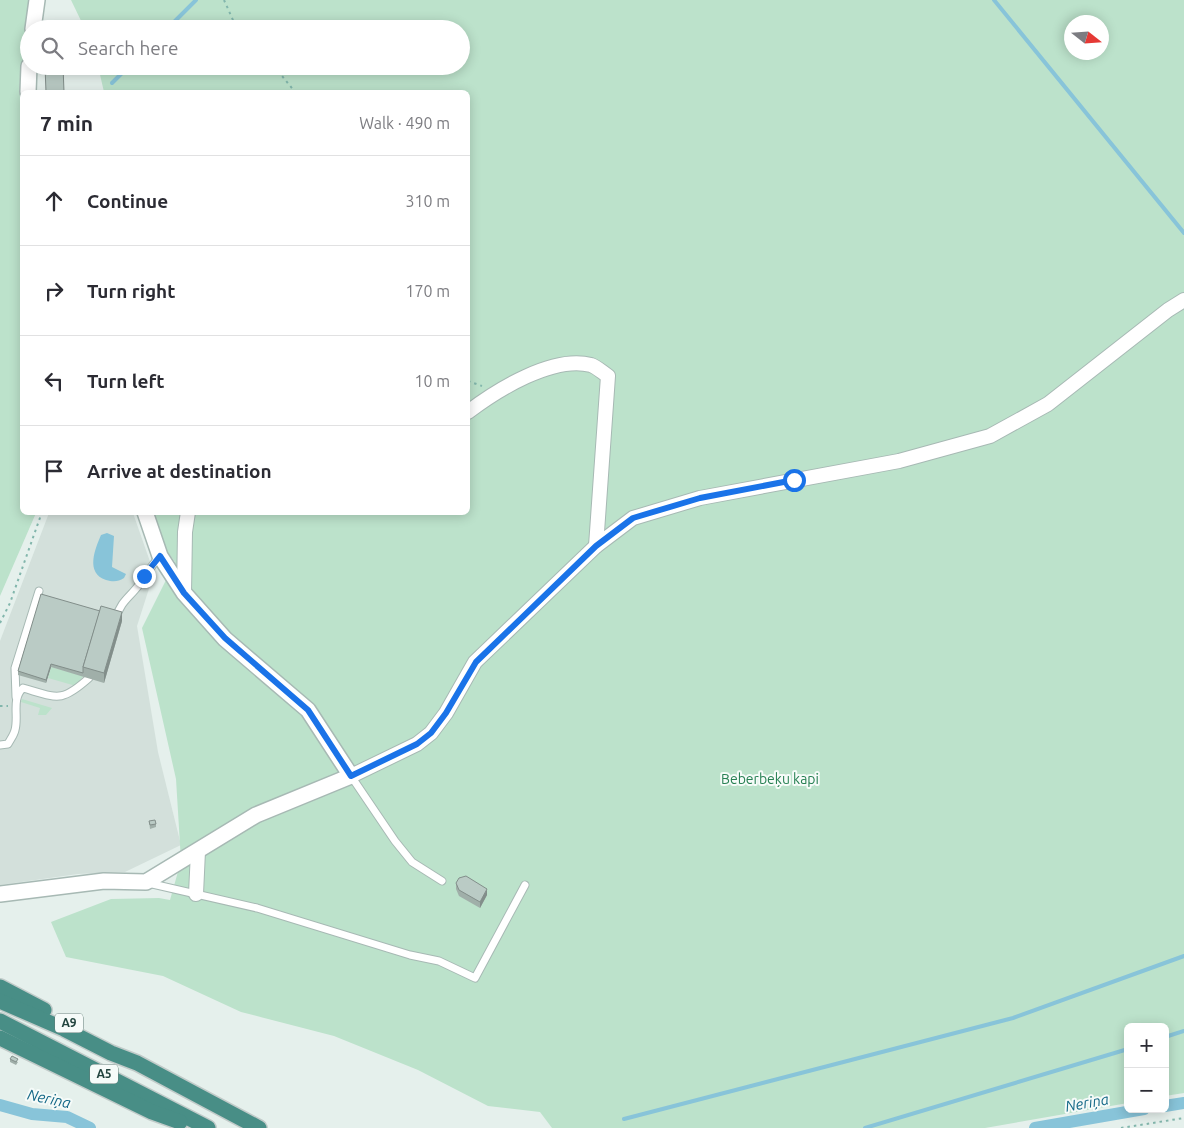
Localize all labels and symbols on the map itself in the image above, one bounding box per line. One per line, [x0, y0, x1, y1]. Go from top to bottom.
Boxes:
north arrow [1064, 15, 1109, 60]
route start [783, 469, 806, 492]
route end [133, 565, 156, 588]
park label: Beberbeķu kapi [721, 771, 819, 787]
road number: A9 [55, 1014, 83, 1032]
road number: A5 [90, 1064, 118, 1084]
water label: Neriņa [26, 1086, 72, 1111]
water label: Neriņa [1064, 1090, 1110, 1115]

